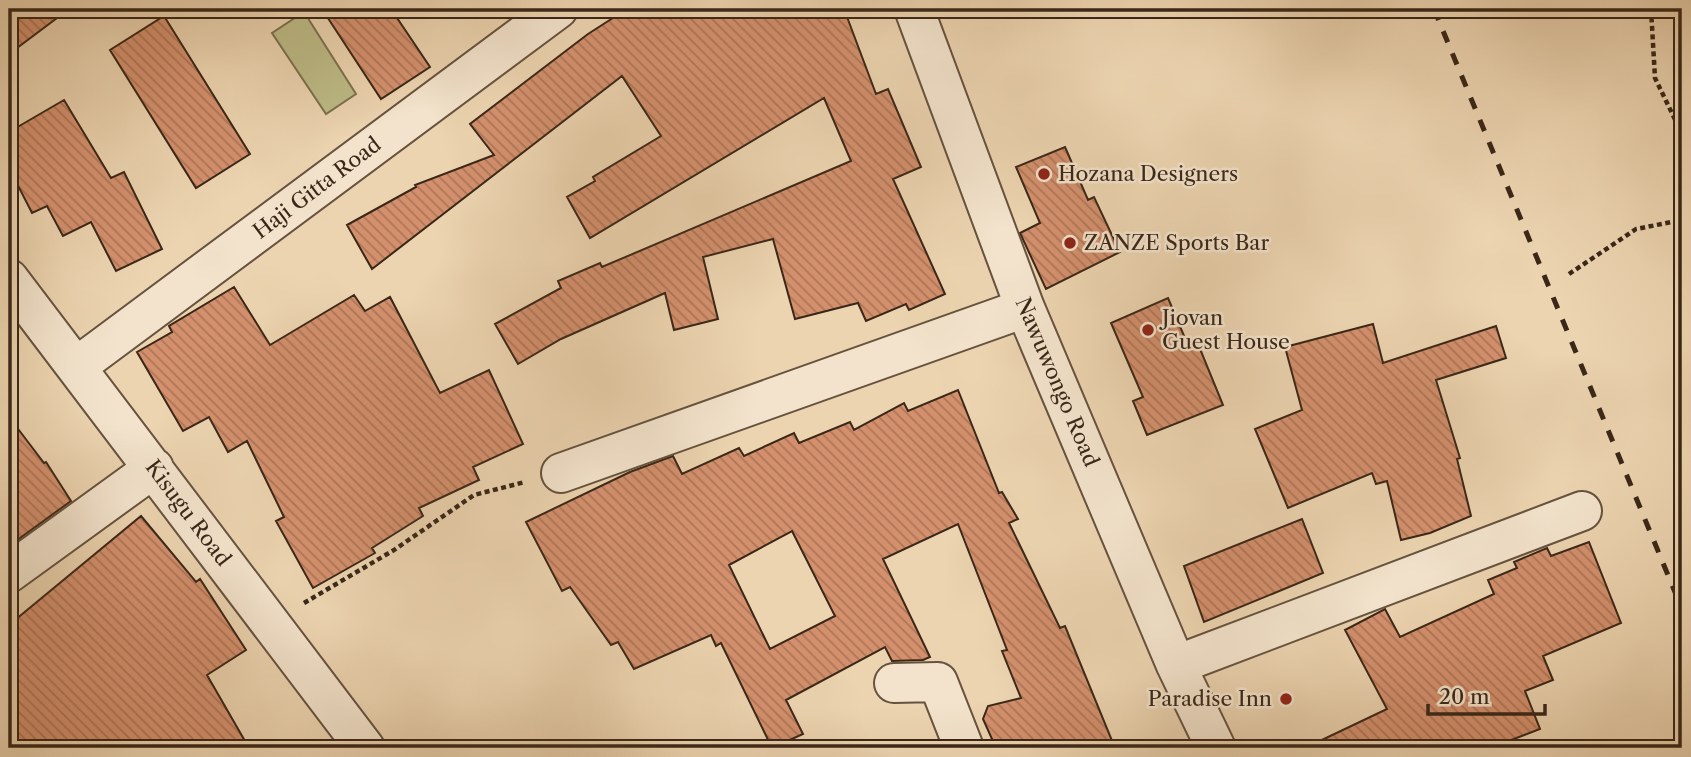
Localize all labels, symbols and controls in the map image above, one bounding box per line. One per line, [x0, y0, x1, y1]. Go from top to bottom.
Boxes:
street label: Haji Gitta Road [248, 131, 386, 244]
place label: Hozana Designers [1058, 161, 1238, 186]
marker: Hozana Designers [1036, 166, 1052, 182]
place label: ZANZE Sports Bar [1084, 230, 1269, 255]
marker: ZANZE Sports Bar [1062, 235, 1078, 251]
street label: Nawuwongo Road [1010, 293, 1105, 470]
place label: Jiovan Guest House [1159, 305, 1290, 354]
marker: Jiovan Guest House [1140, 322, 1156, 338]
street label: Kisugu Road [140, 455, 237, 571]
scale bar [1428, 673, 1546, 717]
text: 20 m [1439, 684, 1490, 709]
place label: Paradise Inn [1148, 686, 1272, 711]
marker: Paradise Inn [1278, 691, 1294, 707]

